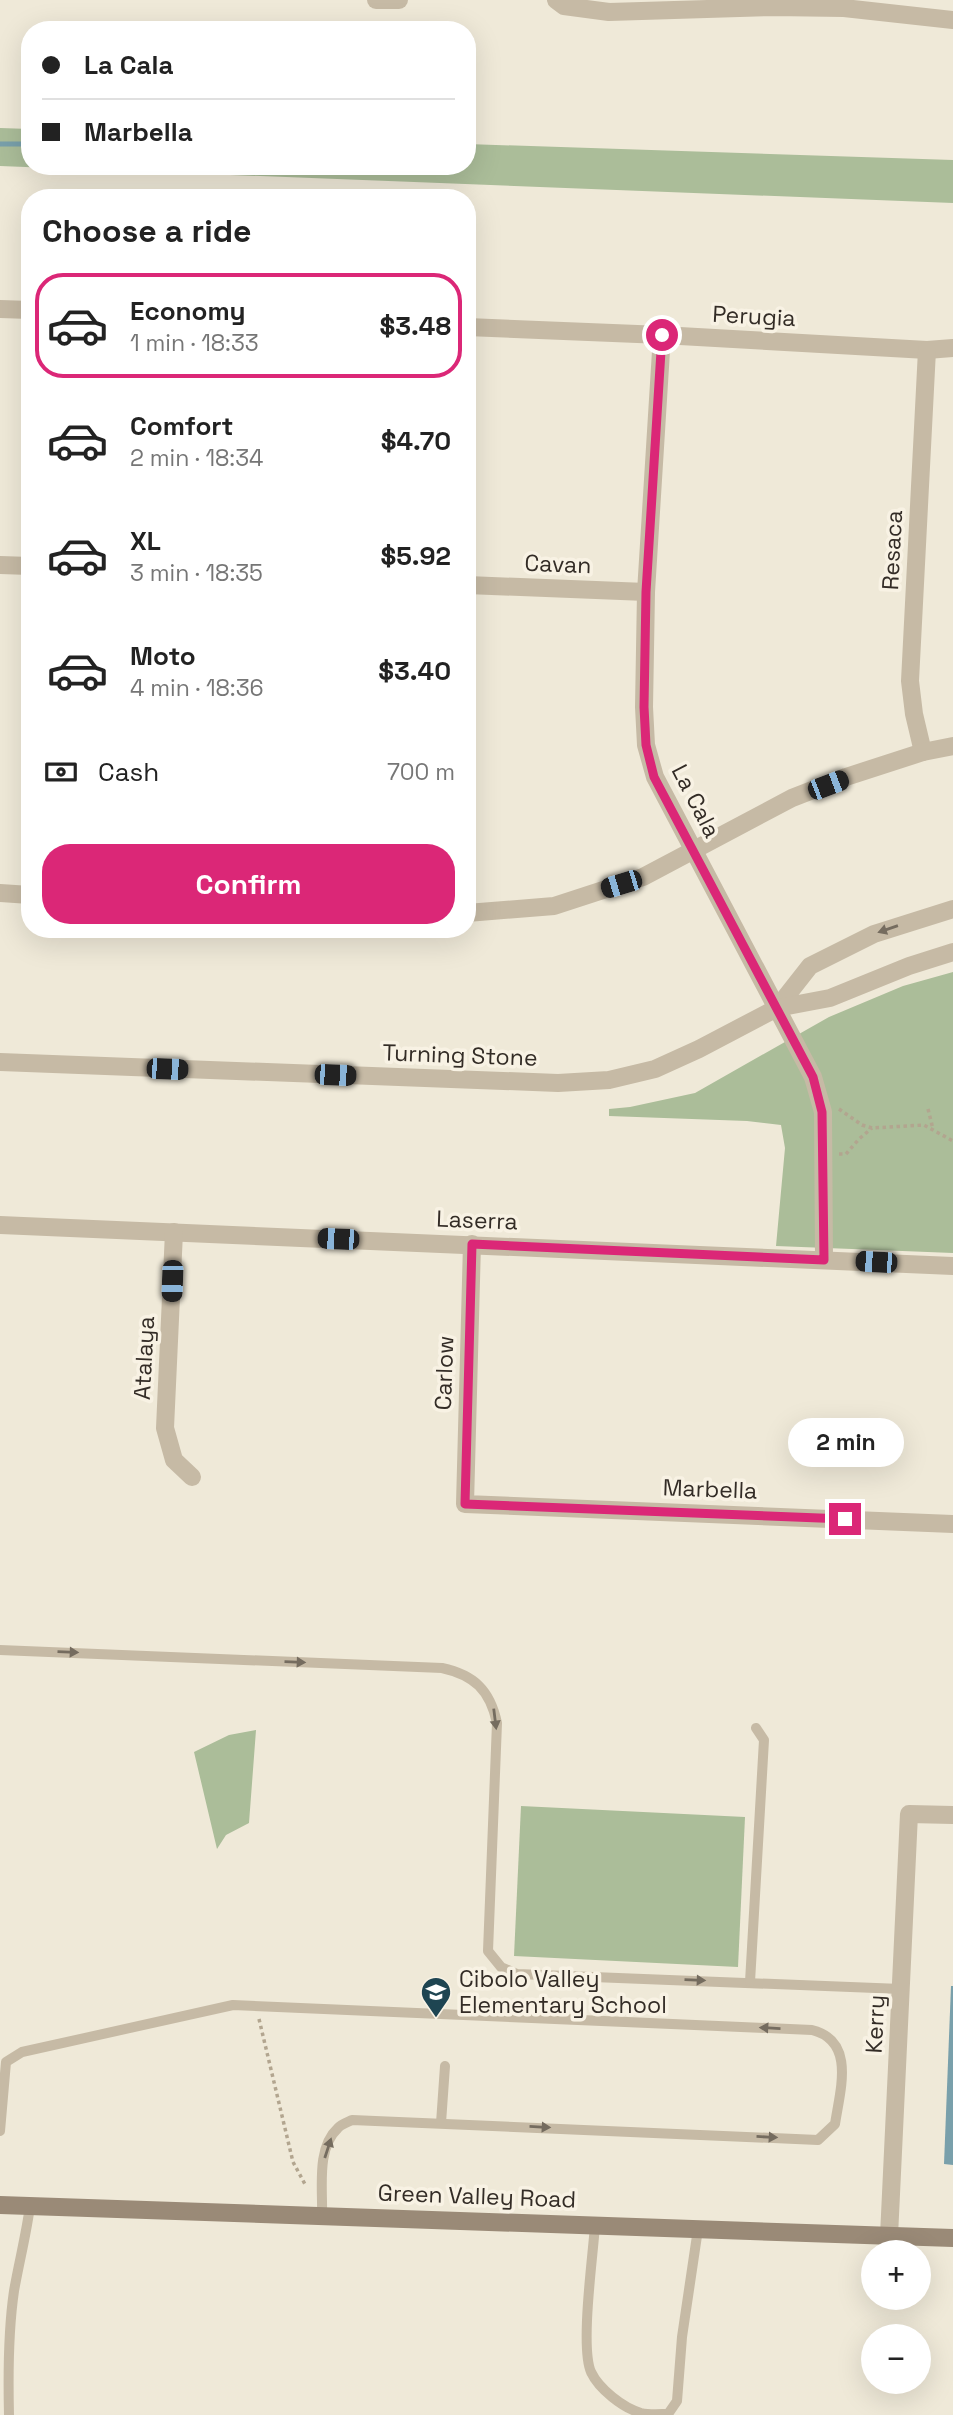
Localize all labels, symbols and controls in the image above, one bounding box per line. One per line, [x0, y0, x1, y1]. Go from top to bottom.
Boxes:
text: La Cala [84, 48, 173, 82]
text: Marbella [84, 115, 193, 149]
text: Choose a ride [42, 211, 252, 251]
icon: car [46, 294, 109, 357]
text: Economy [130, 294, 246, 328]
street label: Perugia [712, 299, 796, 333]
text: $3.48 [380, 309, 451, 343]
route start [646, 319, 678, 351]
text: 1 min · 18:33 [130, 328, 259, 358]
icon: car [46, 409, 109, 472]
text: Comfort [130, 409, 233, 443]
text: $4.70 [381, 424, 451, 458]
text: 2 min · 18:34 [130, 443, 263, 473]
street label: Resaca [875, 509, 909, 591]
icon: car [46, 524, 109, 587]
text: XL [130, 524, 161, 558]
text: $5.92 [380, 539, 451, 573]
street label: Cavan [524, 548, 592, 580]
text: 3 min · 18:35 [130, 558, 263, 588]
icon: car [46, 639, 109, 702]
text: Moto [130, 639, 196, 673]
text: $3.40 [378, 654, 451, 688]
text: 4 min · 18:36 [130, 673, 264, 703]
icon: cash [42, 753, 80, 791]
text: Cash [98, 755, 159, 789]
text: 700 m [387, 757, 455, 787]
street label: La Cala [665, 759, 727, 843]
car [805, 768, 852, 802]
button: Confirm [42, 844, 455, 924]
car [598, 868, 645, 900]
one-way arrow [877, 924, 898, 935]
street label: Turning Stone [382, 1037, 538, 1073]
car [146, 1058, 189, 1080]
car [314, 1064, 357, 1086]
street label: Laserra [436, 1204, 518, 1236]
car [317, 1228, 360, 1250]
car [855, 1250, 898, 1274]
car [161, 1260, 184, 1302]
street label: Atalaya [127, 1315, 161, 1401]
street label: Carlow [428, 1335, 460, 1411]
callout: 2 min [787, 1418, 903, 1466]
text: 2 min [816, 1427, 876, 1457]
street label: Marbella [662, 1472, 758, 1506]
route end [829, 1503, 861, 1535]
one-way arrow [57, 1647, 79, 1658]
one-way arrow [285, 1656, 307, 1667]
one-way arrow [490, 1709, 501, 1731]
place label: Cibolo Valley Elementary School [459, 1964, 667, 2020]
one-way arrow [685, 1974, 707, 1985]
school or university icon: Cibolo Valley Elementary School [419, 1975, 453, 2019]
street label: Kerry [858, 1994, 892, 2054]
one-way arrow [758, 2022, 780, 2033]
one-way arrow [529, 2122, 551, 2133]
one-way arrow [756, 2132, 778, 2143]
one-way arrow [323, 2137, 334, 2158]
street label: Green Valley Road [377, 2178, 577, 2214]
map controls [861, 2240, 931, 2394]
button: + [861, 2240, 931, 2310]
button: − [861, 2324, 931, 2394]

